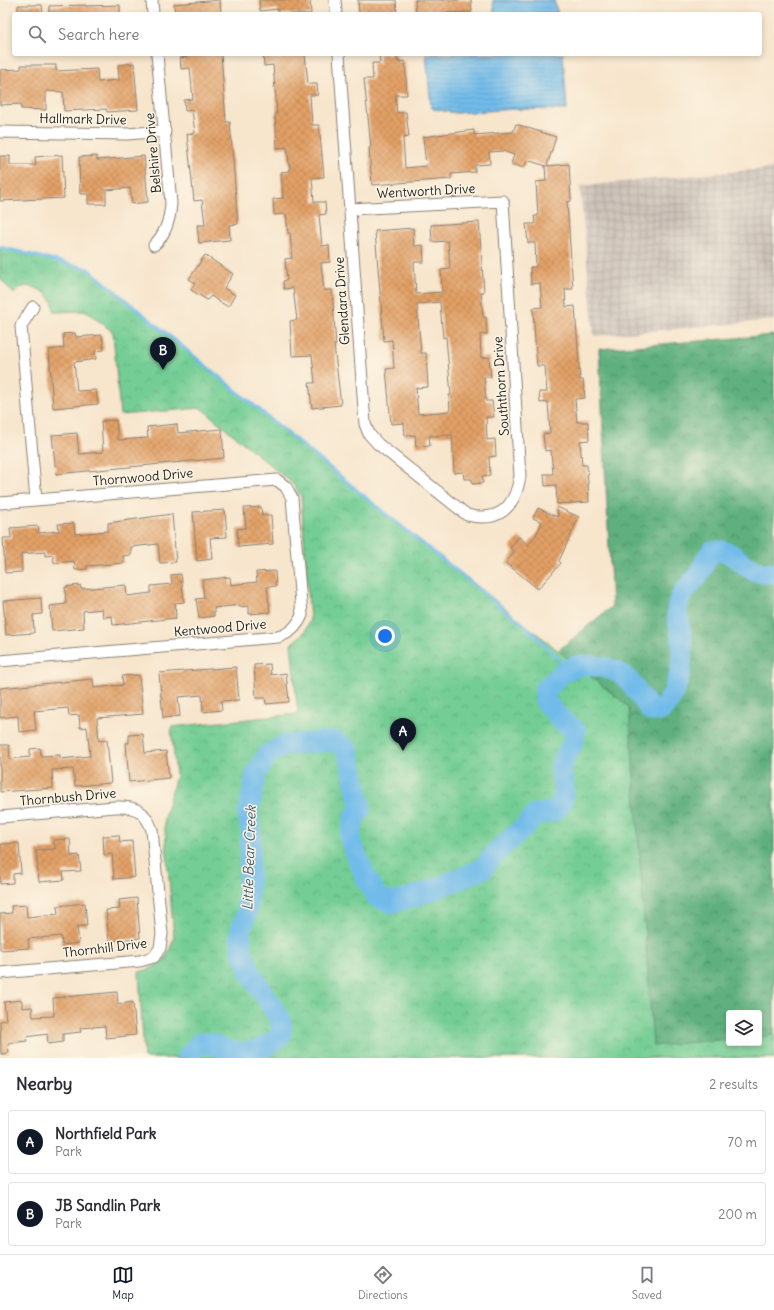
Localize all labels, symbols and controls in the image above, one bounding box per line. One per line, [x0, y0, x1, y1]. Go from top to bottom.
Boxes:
search box [12, 12, 762, 56]
icon: search [26, 23, 48, 45]
text: Search here [58, 25, 139, 44]
street label: Hallmark Drive [39, 110, 127, 128]
street label: Belshire Drive [141, 112, 165, 194]
street label: Wentworth Drive [376, 180, 476, 202]
street label: Glendara Drive [330, 256, 354, 346]
street label: Souththorn Drive [489, 336, 513, 436]
pin: B [150, 337, 176, 370]
street label: Thornwood Drive [92, 464, 194, 490]
street label: Kentwood Drive [173, 615, 267, 641]
your location [375, 626, 395, 646]
pin: A [390, 718, 416, 751]
street label: Thornbush Drive [19, 784, 117, 810]
water label: Little Bear Creek [238, 805, 260, 911]
street label: Thornhill Drive [62, 934, 148, 962]
map controls [726, 1010, 762, 1046]
button: layers [726, 1010, 762, 1046]
text: Nearby [16, 1073, 72, 1095]
text: 2 results [709, 1076, 758, 1093]
text: Northfield Park [55, 1124, 157, 1143]
text: A [26, 1134, 34, 1151]
text: 70 m [728, 1134, 757, 1151]
text: Park [55, 1143, 82, 1160]
text: JB Sandlin Park [55, 1196, 161, 1215]
text: B [26, 1206, 34, 1223]
text: 200 m [718, 1206, 757, 1223]
text: Park [55, 1215, 82, 1232]
tab: Map [112, 1264, 134, 1302]
tab: Directions [358, 1264, 408, 1302]
tab: Saved [632, 1264, 662, 1302]

